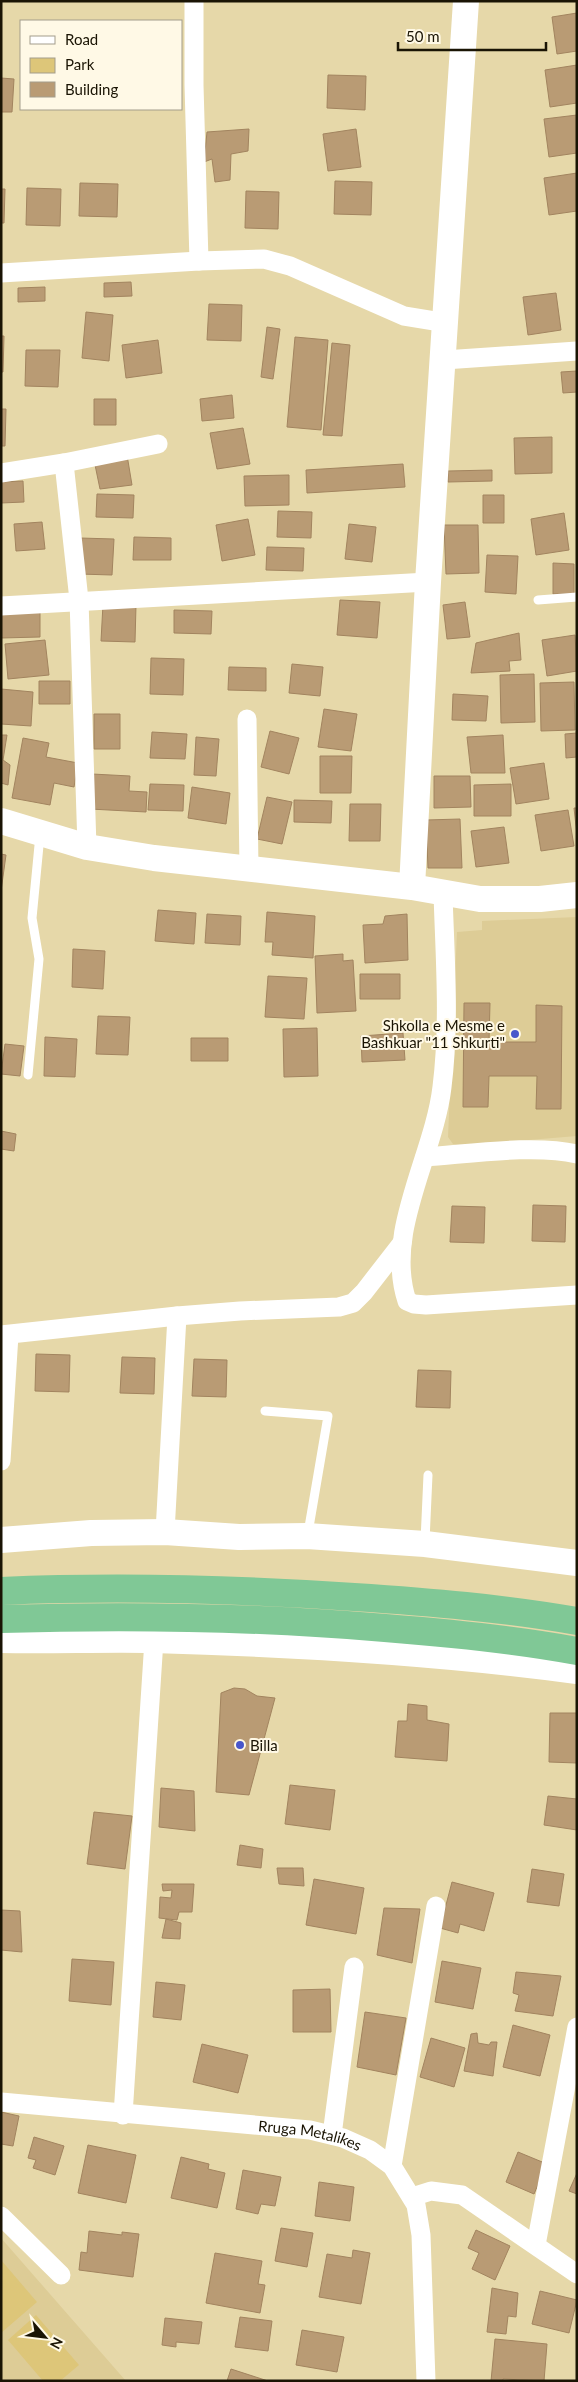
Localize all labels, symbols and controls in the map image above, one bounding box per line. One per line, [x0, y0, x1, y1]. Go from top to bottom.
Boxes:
legend [20, 20, 182, 110]
scale bar [398, 20, 546, 52]
text: 50 m [406, 27, 440, 45]
text: Road [65, 30, 98, 48]
text: Park [65, 55, 95, 73]
text: Building [65, 80, 118, 98]
place label: Shkolla e Mesme e Bashkuar "11 Shkurti" [361, 1016, 505, 1051]
marker: Shkolla e Mesme e Bashkuar "11 Shkurti" [509, 1028, 521, 1040]
place label: Billa [250, 1736, 278, 1754]
marker: Billa [234, 1739, 246, 1751]
street label: Rruga Metalikes [257, 2116, 364, 2154]
north arrow [20, 2312, 70, 2362]
text: N [47, 2335, 67, 2352]

